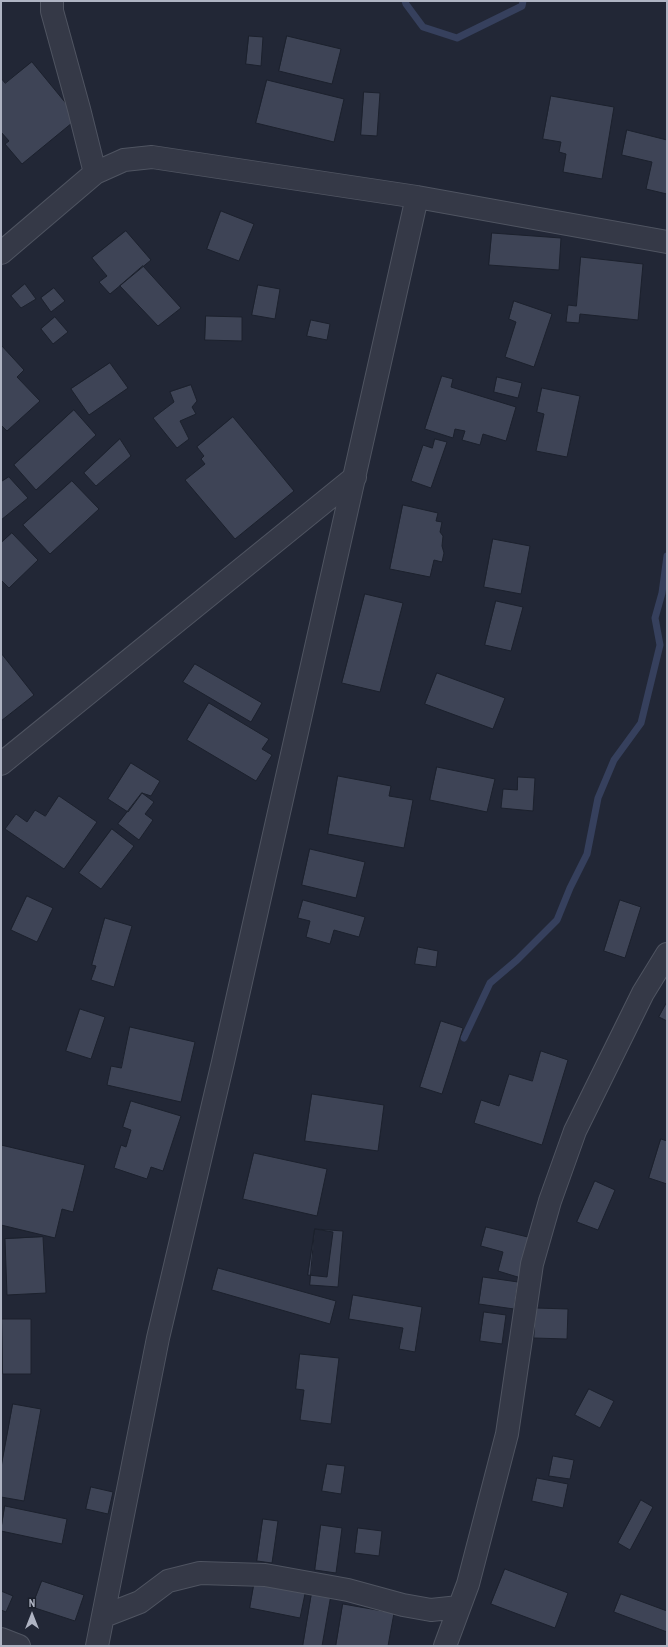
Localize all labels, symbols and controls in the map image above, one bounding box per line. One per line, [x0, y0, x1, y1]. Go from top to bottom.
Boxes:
north arrow [12, 1595, 52, 1635]
text: N [29, 1596, 35, 1610]

